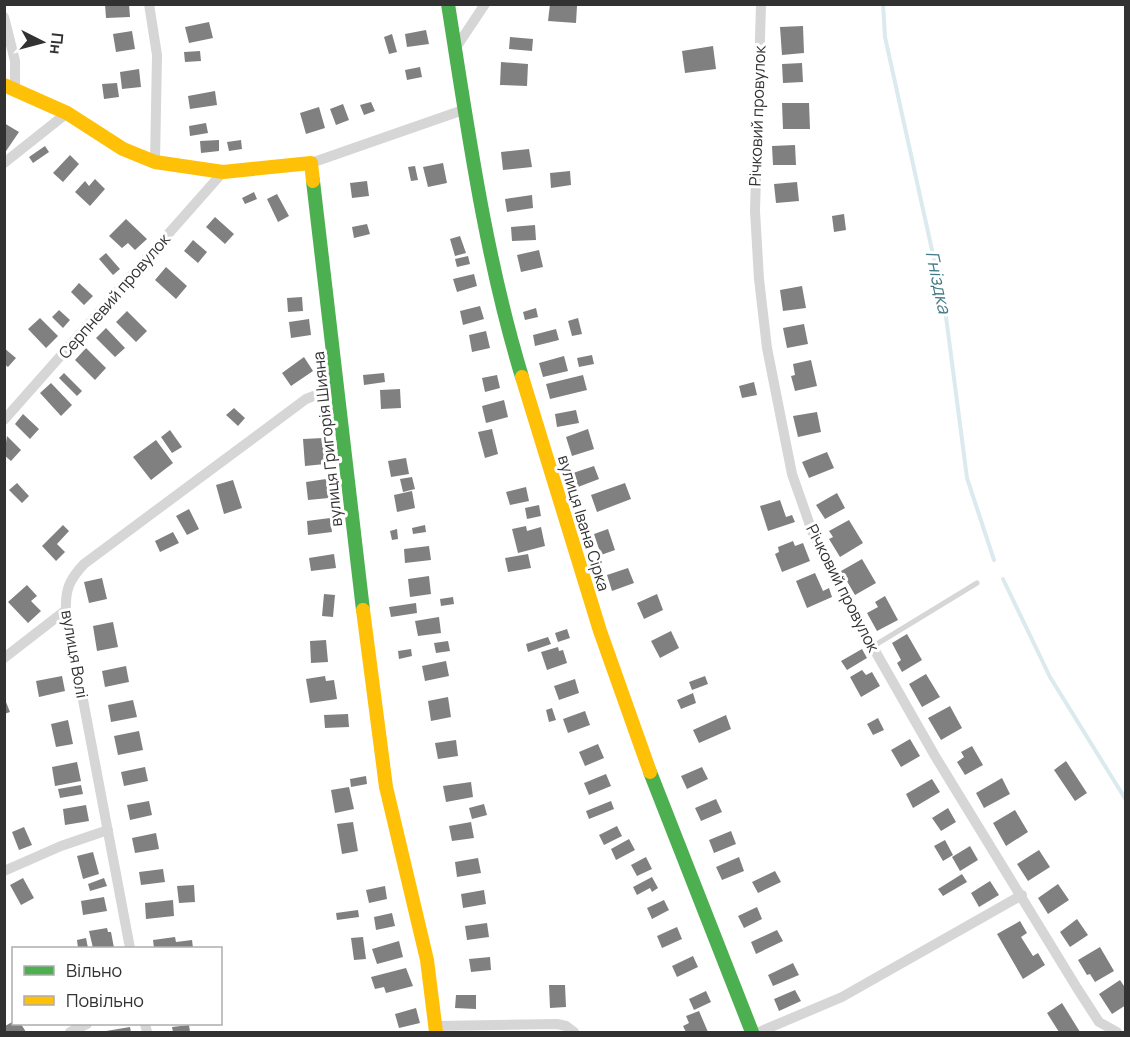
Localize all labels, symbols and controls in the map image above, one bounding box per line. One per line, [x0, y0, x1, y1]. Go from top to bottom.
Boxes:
north arrow [12, 12, 72, 72]
text: Пн [45, 32, 69, 55]
street label: Річковий провулок [744, 44, 770, 187]
street label: Серпневий провулок [53, 228, 175, 363]
water label: Гніздка [921, 249, 958, 316]
street label: вулиця Григорія Шияна [307, 350, 347, 528]
street label: вулиця Івана Сірка [553, 452, 615, 594]
street label: Річковий провулок [801, 520, 885, 657]
street label: вулиця Волі [56, 608, 94, 700]
legend [12, 947, 222, 1025]
text: Вільно [66, 958, 122, 982]
text: Повільно [66, 988, 144, 1012]

